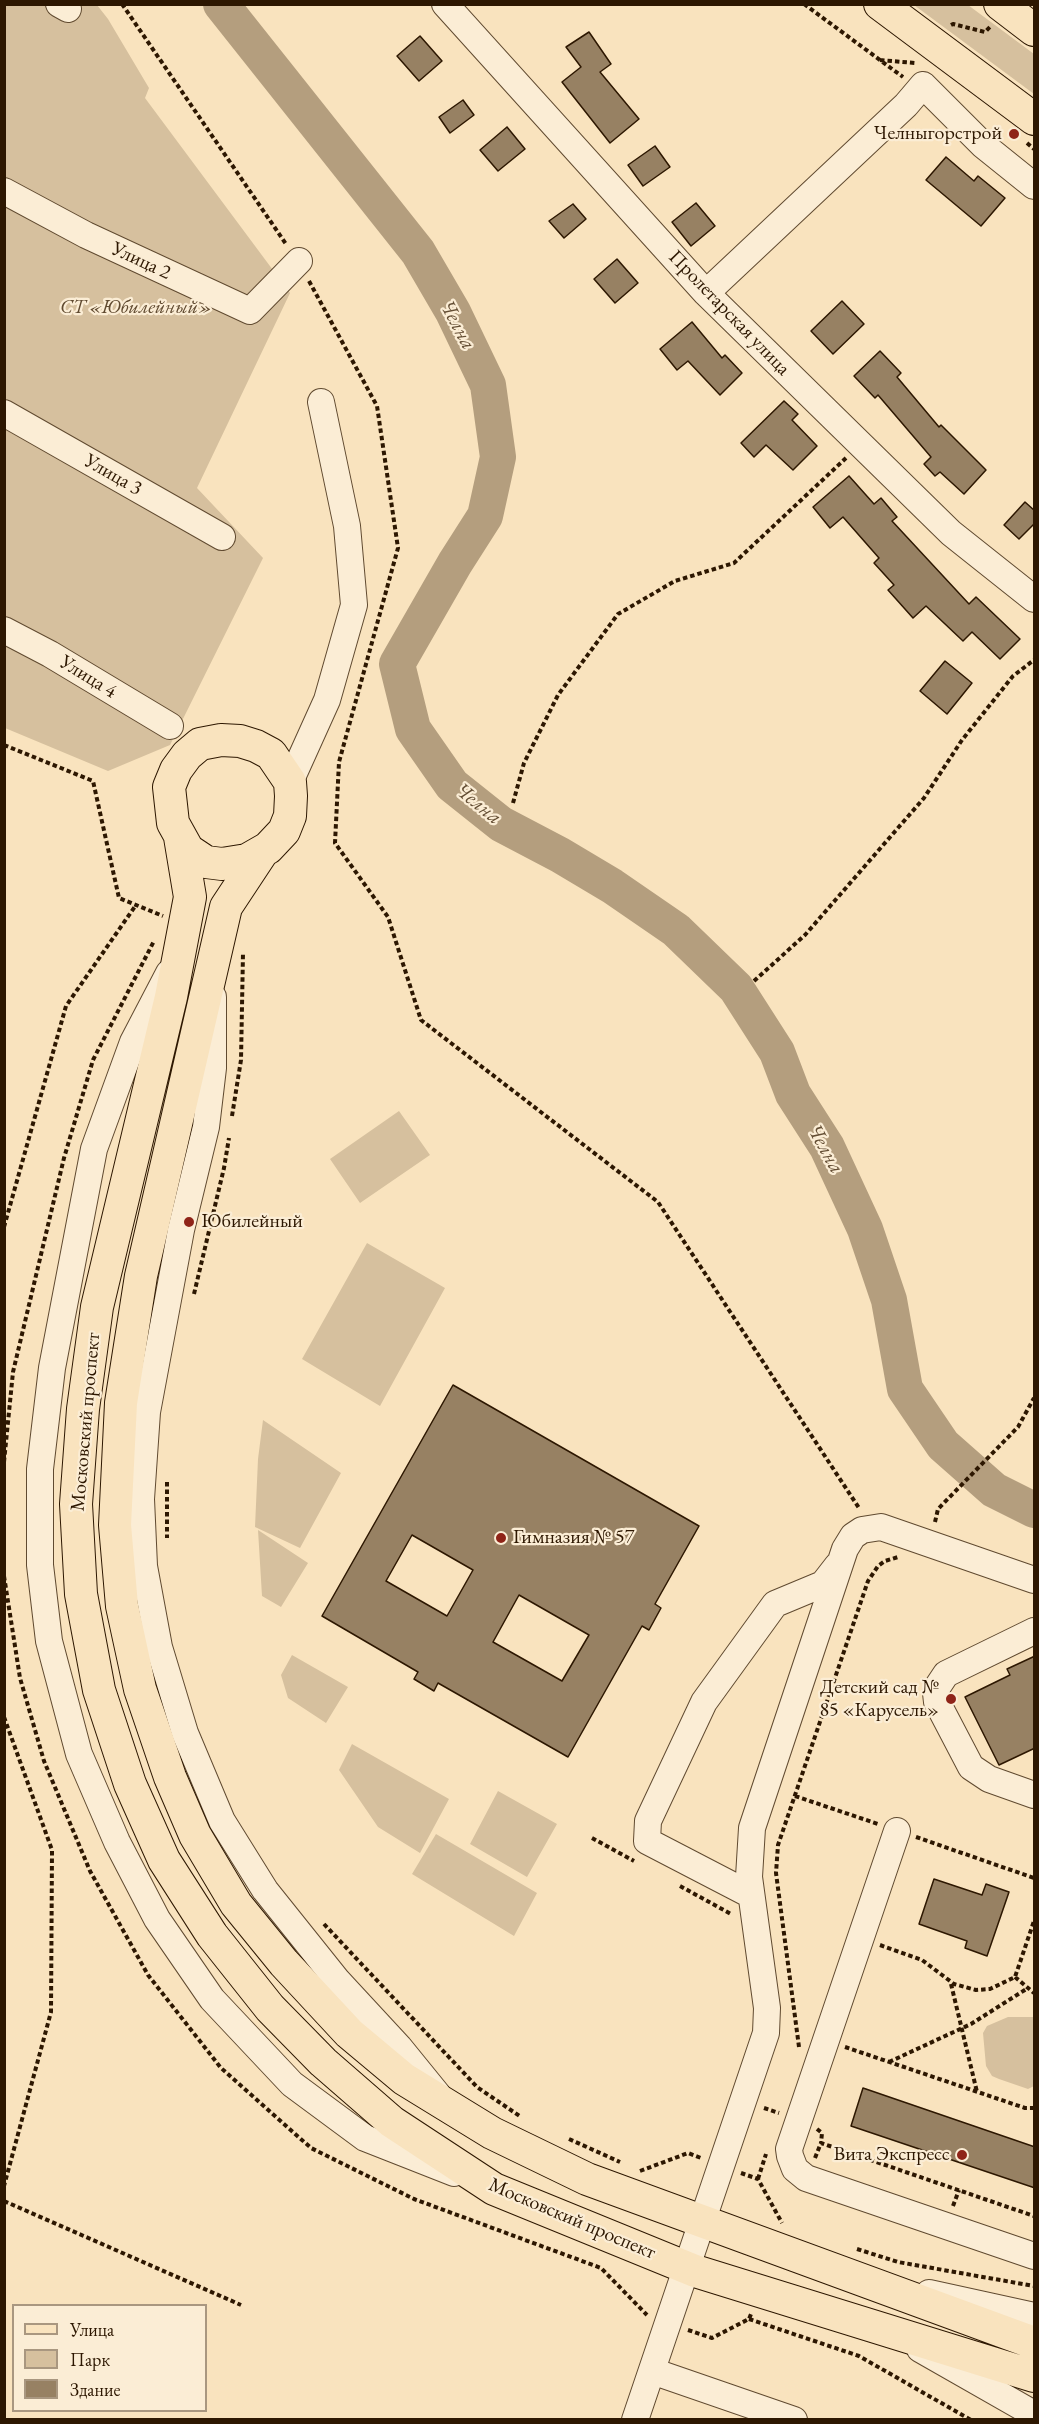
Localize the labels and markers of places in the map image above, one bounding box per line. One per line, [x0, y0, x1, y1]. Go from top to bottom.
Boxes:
place label: Челныгорстрой [874, 122, 1002, 146]
marker: Челныгорстрой [1007, 127, 1021, 141]
place label: Юбилейный [201, 1210, 303, 1234]
marker: Юбилейный [182, 1215, 196, 1229]
place label: Гимназия № 57 [513, 1526, 634, 1550]
marker: Гимназия № 57 [494, 1531, 508, 1545]
place label: Детский сад № 85 «Карусель» [819, 1676, 939, 1723]
marker: Детский сад № 85 «Карусель» [944, 1692, 958, 1706]
place label: Вита Экспресс [834, 2143, 950, 2167]
marker: Вита Экспресс [955, 2148, 969, 2162]

